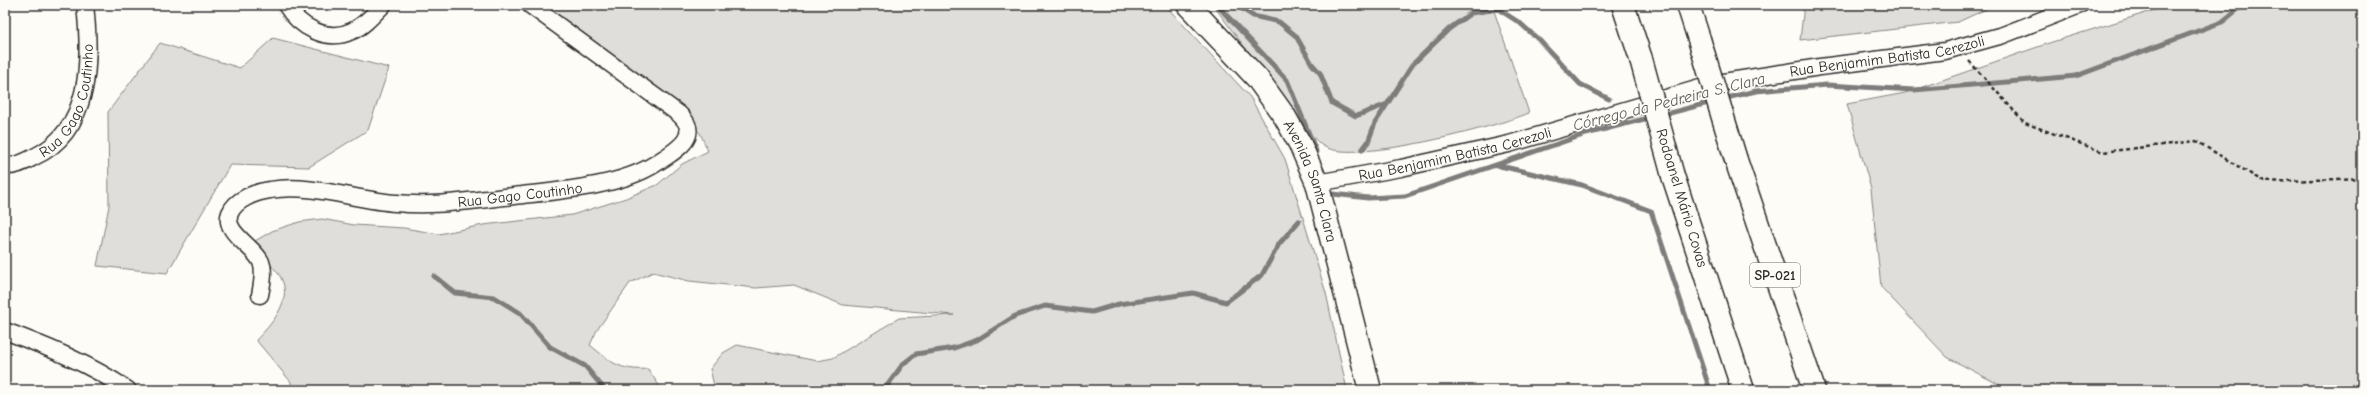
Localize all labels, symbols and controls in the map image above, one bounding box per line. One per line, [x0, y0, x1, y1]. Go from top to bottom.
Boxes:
street label: Rua Benjamim Batista Cerezoli [1788, 31, 1987, 81]
street label: Rua Gago Coutinho [36, 44, 97, 161]
water label: Córrego da Pedreira S. Clara [1571, 69, 1767, 135]
street label: Avenida Santa Clara [1280, 117, 1341, 244]
street label: Rua Benjamim Batista Cerezoli [1357, 123, 1554, 184]
street label: Rodoanel Mário Covas [1652, 127, 1712, 269]
street label: Rua Gago Coutinho [457, 179, 584, 211]
road number: SP-021 [1750, 263, 1800, 287]

